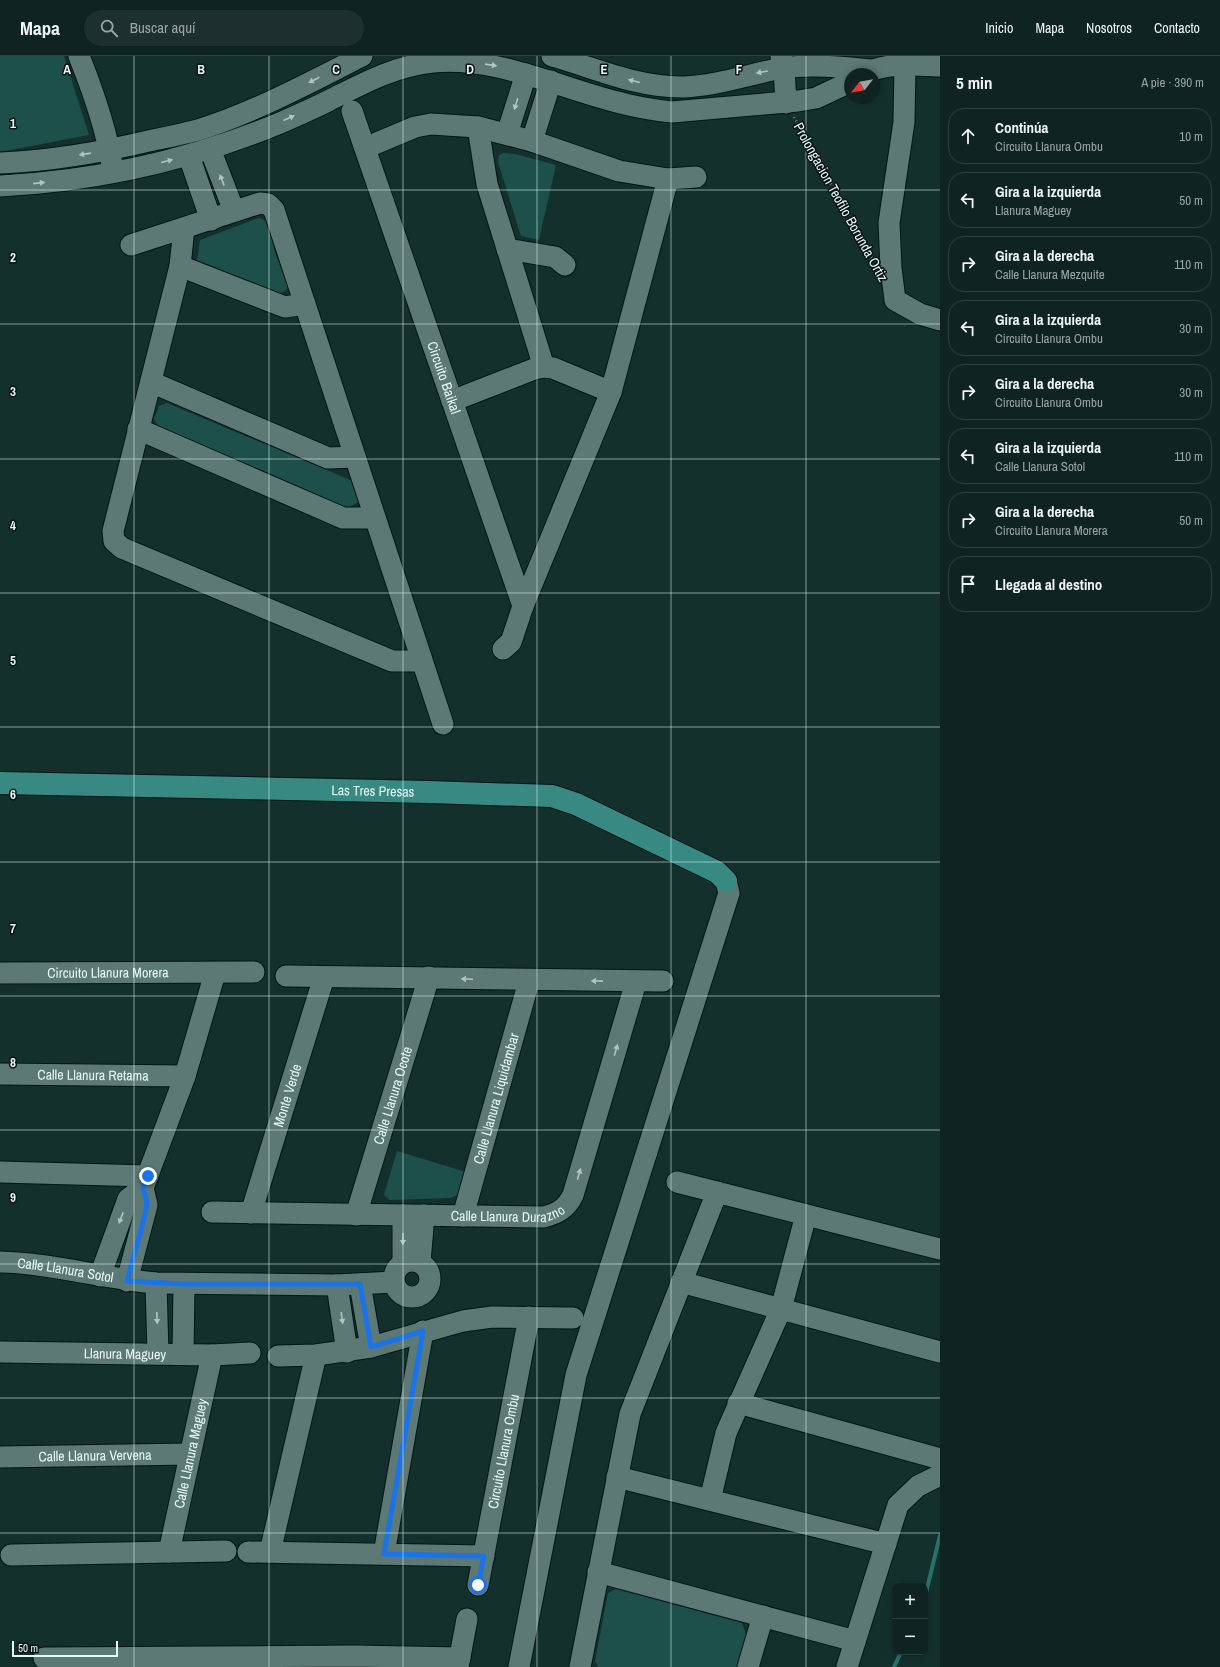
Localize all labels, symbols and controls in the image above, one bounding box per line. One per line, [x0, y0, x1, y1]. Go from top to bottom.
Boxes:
search box [84, 10, 364, 46]
text: Mapa [20, 15, 60, 41]
icon: search [98, 17, 120, 39]
text: Buscar aquí [130, 17, 195, 38]
text: Inicio [985, 19, 1013, 37]
text: Mapa [1035, 19, 1064, 37]
text: Nosotros [1086, 19, 1132, 37]
text: Contacto [1154, 19, 1200, 37]
text: A [63, 61, 71, 78]
text: B [197, 61, 205, 78]
text: C [332, 61, 340, 78]
text: D [466, 61, 474, 78]
text: E [600, 61, 608, 78]
text: F [736, 61, 743, 78]
one-way arrow [485, 62, 498, 68]
north arrow [844, 68, 880, 104]
one-way arrow [756, 69, 768, 75]
text: 5 min [956, 71, 992, 94]
text: A pie · 390 m [1141, 74, 1204, 91]
one-way arrow [309, 77, 320, 83]
one-way arrow [628, 78, 640, 84]
one-way arrow [513, 99, 519, 111]
text: 1 [10, 115, 16, 132]
one-way arrow [284, 115, 296, 121]
text: Continúa [995, 117, 1048, 138]
street label: Prolongacion Teofilo Borunda Ortiz [790, 119, 892, 285]
icon: ahead [957, 125, 979, 147]
text: 10 m [1179, 128, 1203, 145]
text: Circuito Llanura Ombu [995, 138, 1103, 155]
one-way arrow [79, 151, 91, 157]
one-way arrow [161, 158, 173, 164]
one-way arrow [219, 173, 225, 185]
one-way arrow [33, 180, 45, 186]
text: Gira a la izquierda [995, 181, 1101, 202]
icon: left [957, 189, 979, 211]
text: 50 m [1179, 192, 1203, 209]
text: Llanura Maguey [995, 202, 1071, 219]
text: Gira a la derecha [995, 245, 1094, 266]
text: 2 [10, 249, 16, 266]
icon: right [957, 253, 979, 275]
text: 110 m [1174, 256, 1203, 273]
text: Calle Llanura Mezquite [995, 266, 1105, 283]
text: Gira a la izquierda [995, 309, 1101, 330]
icon: left [957, 317, 979, 339]
text: 30 m [1179, 320, 1203, 337]
text: Circuito Llanura Ombu [995, 330, 1103, 347]
street label: Circuito Baikal [423, 339, 465, 416]
text: Gira a la derecha [995, 373, 1094, 394]
icon: right [957, 381, 979, 403]
text: 3 [10, 383, 16, 400]
text: 30 m [1179, 384, 1203, 401]
text: Circuito Llanura Ombu [995, 394, 1103, 411]
text: Gira a la izquierda [995, 437, 1101, 458]
icon: left [957, 445, 979, 467]
text: 110 m [1174, 448, 1203, 465]
text: Calle Llanura Sotol [995, 458, 1085, 475]
text: Gira a la derecha [995, 501, 1094, 522]
icon: right [957, 509, 979, 531]
text: 50 m [1179, 512, 1203, 529]
text: 4 [10, 517, 16, 534]
text: Circuito Llanura Morera [995, 522, 1108, 539]
icon: arrive [957, 573, 979, 595]
text: Llegada al destino [995, 574, 1102, 595]
text: 5 [10, 652, 16, 669]
street label: Las Tres Presas [331, 781, 415, 801]
text: 6 [10, 786, 16, 803]
text: 7 [10, 920, 16, 937]
street label: Circuito Llanura Morera [47, 963, 169, 982]
one-way arrow [461, 975, 473, 982]
one-way arrow [591, 978, 603, 985]
street label: Calle Llanura Liquidambar [469, 1031, 523, 1166]
one-way arrow [613, 1043, 619, 1055]
street label: Calle Llanura Ocote [369, 1044, 416, 1147]
text: 8 [10, 1054, 16, 1071]
street label: Monte Verde [269, 1062, 306, 1129]
street label: Calle Llanura Retama [37, 1065, 149, 1085]
route end [139, 1167, 157, 1185]
one-way arrow [576, 1168, 582, 1180]
text: 9 [10, 1189, 16, 1206]
street label: Calle Llanura Durazno [451, 1201, 568, 1226]
one-way arrow [117, 1212, 123, 1224]
one-way arrow [400, 1233, 406, 1246]
street label: Calle Llanura Sotol [17, 1254, 115, 1286]
one-way arrow [154, 1312, 160, 1325]
one-way arrow [339, 1312, 345, 1324]
street label: Llanura Maguey [84, 1344, 167, 1363]
street label: Circuito Llanura Ombu [484, 1393, 523, 1510]
street label: Calle Llanura Maguey [170, 1397, 211, 1510]
street label: Calle Llanura Vervena [38, 1446, 152, 1465]
route start [469, 1576, 487, 1594]
map controls [892, 1583, 928, 1655]
button: + [892, 1583, 928, 1619]
button: − [892, 1619, 928, 1655]
scale bar [12, 1639, 118, 1658]
text: 50 m [18, 1641, 38, 1655]

